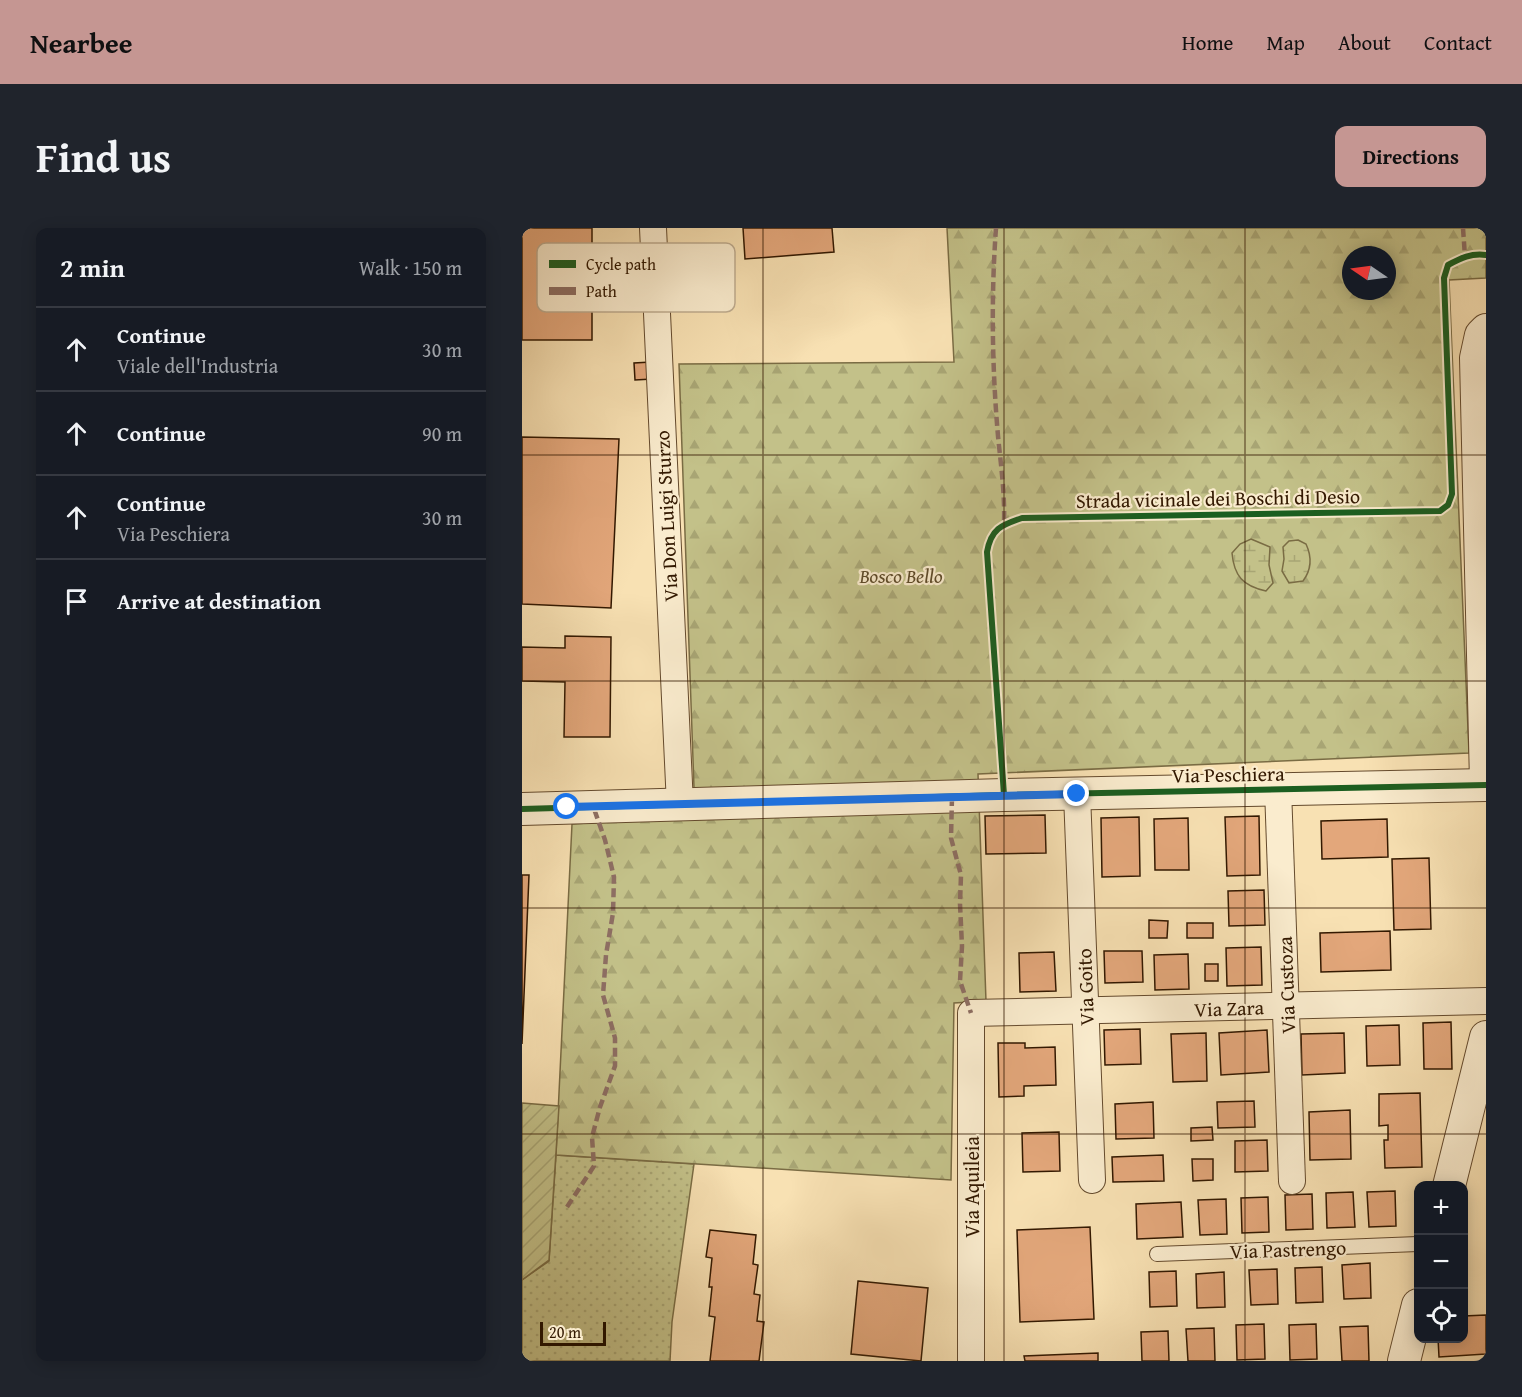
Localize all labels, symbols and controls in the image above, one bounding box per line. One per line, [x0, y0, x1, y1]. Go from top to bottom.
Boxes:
text: Nearbee [30, 22, 133, 63]
text: Home [1182, 27, 1233, 58]
text: Map [1266, 27, 1305, 58]
text: About [1338, 27, 1391, 58]
text: Contact [1424, 27, 1492, 58]
text: Find us [36, 126, 171, 187]
button: Directions [1335, 126, 1486, 187]
legend [537, 243, 735, 312]
north arrow [1342, 246, 1396, 300]
text: 2 min [60, 248, 125, 287]
text: Cycle path [586, 252, 656, 276]
text: Walk · 150 m [359, 253, 462, 282]
text: Path [586, 279, 617, 303]
text: Continue [117, 319, 206, 351]
icon: ahead [60, 333, 93, 366]
text: 30 m [422, 335, 462, 364]
text: Viale dell'Industria [117, 351, 278, 380]
icon: ahead [60, 417, 93, 450]
text: Continue [117, 417, 206, 449]
text: 90 m [422, 419, 462, 448]
street label: Via Don Luigi Sturzo [647, 430, 685, 602]
street label: Strada vicinale dei Boschi di Desio [1076, 481, 1360, 515]
text: Continue [117, 487, 206, 519]
icon: ahead [60, 501, 93, 534]
text: 30 m [422, 503, 462, 532]
text: Via Peschiera [117, 519, 230, 548]
park label: Bosco Bello [858, 561, 943, 590]
icon: arrive [60, 585, 93, 618]
text: Arrive at destination [117, 585, 321, 617]
street label: Via Peschiera [1171, 759, 1285, 789]
route end [1063, 780, 1089, 806]
route start [553, 793, 579, 819]
street label: Via Custoza [1270, 935, 1302, 1034]
street label: Via Goito [1069, 948, 1101, 1026]
street label: Via Zara [1193, 992, 1265, 1024]
street label: Via Aquileia [957, 1136, 986, 1238]
map controls [1414, 1181, 1468, 1343]
button: + [1414, 1181, 1468, 1235]
street label: Via Pastrengo [1229, 1232, 1347, 1266]
button: − [1414, 1235, 1468, 1289]
button: locate [1414, 1289, 1468, 1343]
scale bar [540, 1319, 606, 1346]
text: 20 m [549, 1320, 581, 1344]

